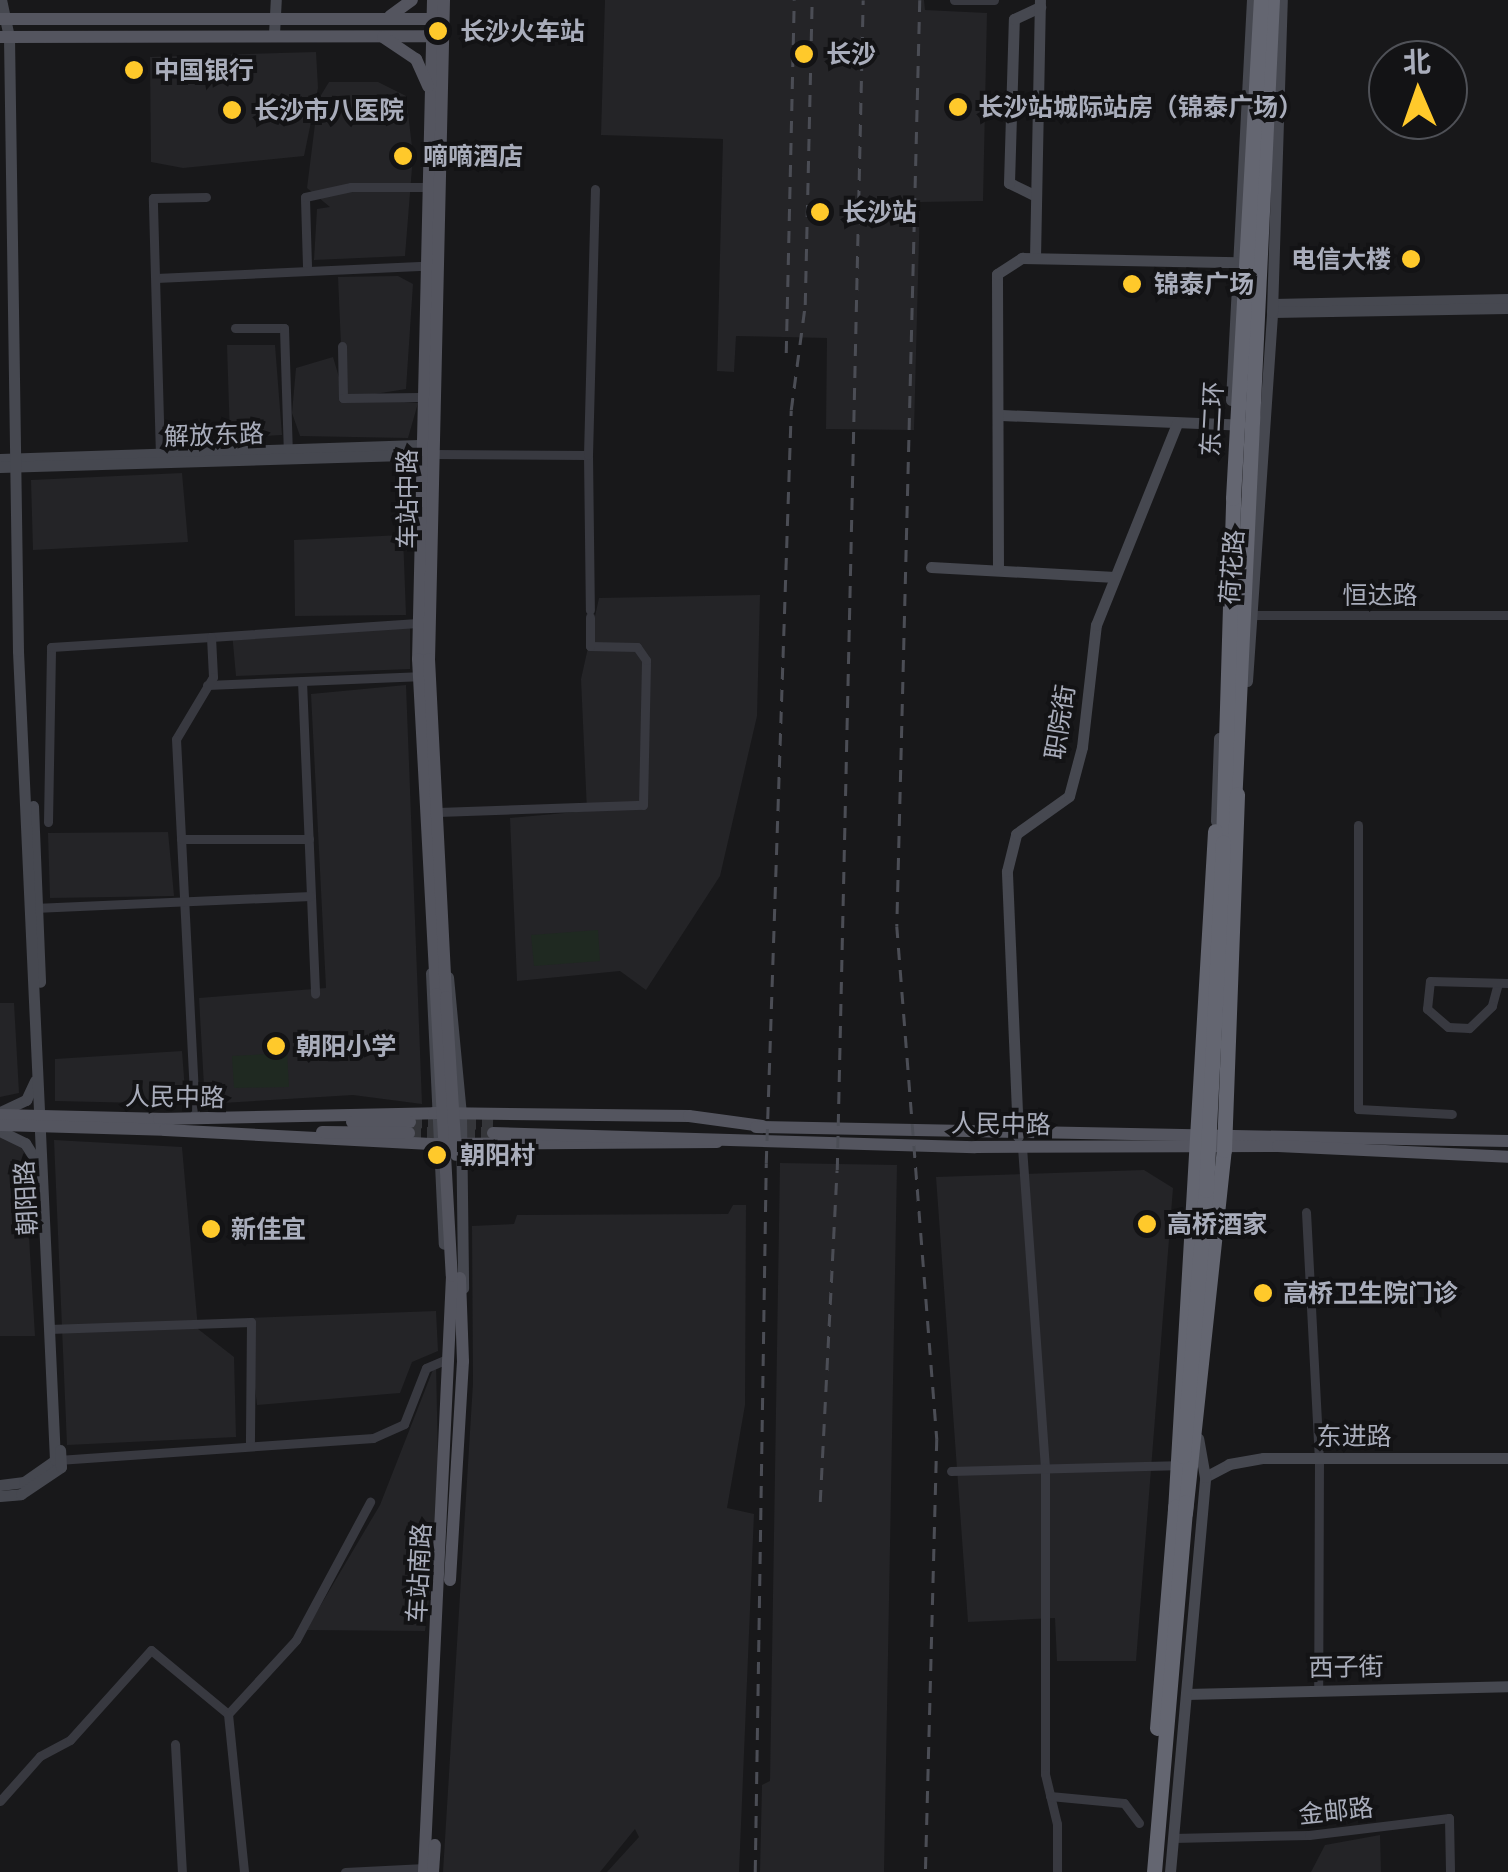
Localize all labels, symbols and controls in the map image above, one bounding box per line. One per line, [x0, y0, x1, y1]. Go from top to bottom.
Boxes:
place label: 长沙火车站 [460, 16, 585, 46]
marker: 长沙火车站 [425, 18, 451, 44]
place label: 长沙 [826, 39, 876, 69]
north arrow [1368, 40, 1468, 140]
marker: 长沙 [791, 41, 817, 67]
text: 北 [1402, 45, 1432, 78]
place label: 中国银行 [154, 55, 254, 85]
marker: 中国银行 [123, 59, 145, 81]
place label: 长沙站城际站房（锦泰广场） [978, 92, 1303, 122]
place label: 长沙市八医院 [254, 95, 404, 125]
marker: 长沙站城际站房（锦泰广场） [947, 96, 969, 118]
marker: 长沙市八医院 [219, 97, 245, 123]
place label: 嘀嘀酒店 [423, 141, 523, 171]
marker: 嘀嘀酒店 [392, 145, 414, 167]
place label: 长沙站 [842, 197, 917, 227]
marker: 长沙站 [807, 199, 833, 225]
place label: 电信大楼 [1291, 244, 1391, 274]
marker: 电信大楼 [1400, 248, 1422, 270]
place label: 锦泰广场 [1154, 269, 1254, 299]
marker: 锦泰广场 [1119, 271, 1145, 297]
street label: 东二环 [1195, 381, 1229, 457]
street label: 解放东路 [164, 418, 264, 452]
street label: 车站中路 [392, 449, 422, 549]
street label: 荷花路 [1214, 529, 1250, 605]
street label: 恒达路 [1343, 580, 1417, 610]
street label: 职院街 [1039, 683, 1081, 761]
place label: 朝阳小学 [296, 1031, 396, 1061]
marker: 朝阳小学 [265, 1035, 287, 1057]
street label: 人民中路 [125, 1081, 225, 1113]
street label: 人民中路 [951, 1108, 1051, 1140]
place label: 朝阳村 [460, 1140, 535, 1170]
marker: 朝阳村 [424, 1142, 450, 1168]
street label: 朝阳路 [9, 1160, 43, 1236]
place label: 高桥酒家 [1167, 1209, 1267, 1239]
marker: 高桥酒家 [1136, 1213, 1158, 1235]
place label: 新佳宜 [231, 1214, 306, 1244]
marker: 新佳宜 [200, 1218, 222, 1240]
place label: 高桥卫生院门诊 [1283, 1278, 1458, 1308]
marker: 高桥卫生院门诊 [1252, 1282, 1274, 1304]
street label: 东进路 [1317, 1421, 1391, 1451]
street label: 车站南路 [401, 1522, 437, 1624]
street label: 西子街 [1308, 1651, 1384, 1683]
street label: 金邮路 [1297, 1792, 1375, 1830]

